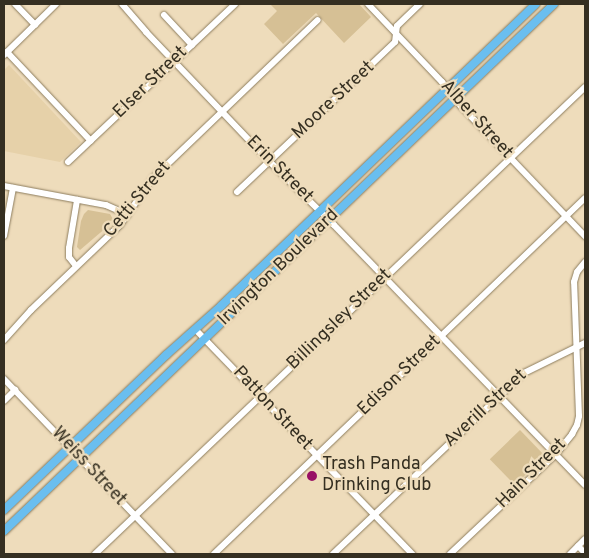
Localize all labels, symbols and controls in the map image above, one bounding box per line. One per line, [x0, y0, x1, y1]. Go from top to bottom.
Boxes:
street label: Elser Street [110, 42, 192, 124]
street label: Moore Street [288, 57, 380, 145]
street label: Alber Street [435, 76, 517, 164]
street label: Erin Street [241, 132, 317, 208]
street label: Cetti Street [100, 158, 176, 242]
street label: Irvington Boulevard [214, 205, 344, 331]
street label: Billingsley Street [283, 265, 397, 375]
street label: Edison Street [354, 331, 446, 421]
street label: Patton Street [228, 362, 316, 456]
street label: Averill Street [440, 365, 532, 453]
street label: Weiss Street [46, 423, 130, 511]
street label: Hain Street [493, 435, 571, 513]
place label: Trash Panda Drinking Club [322, 455, 431, 498]
marker: Trash Panda Drinking Club [306, 470, 318, 482]

